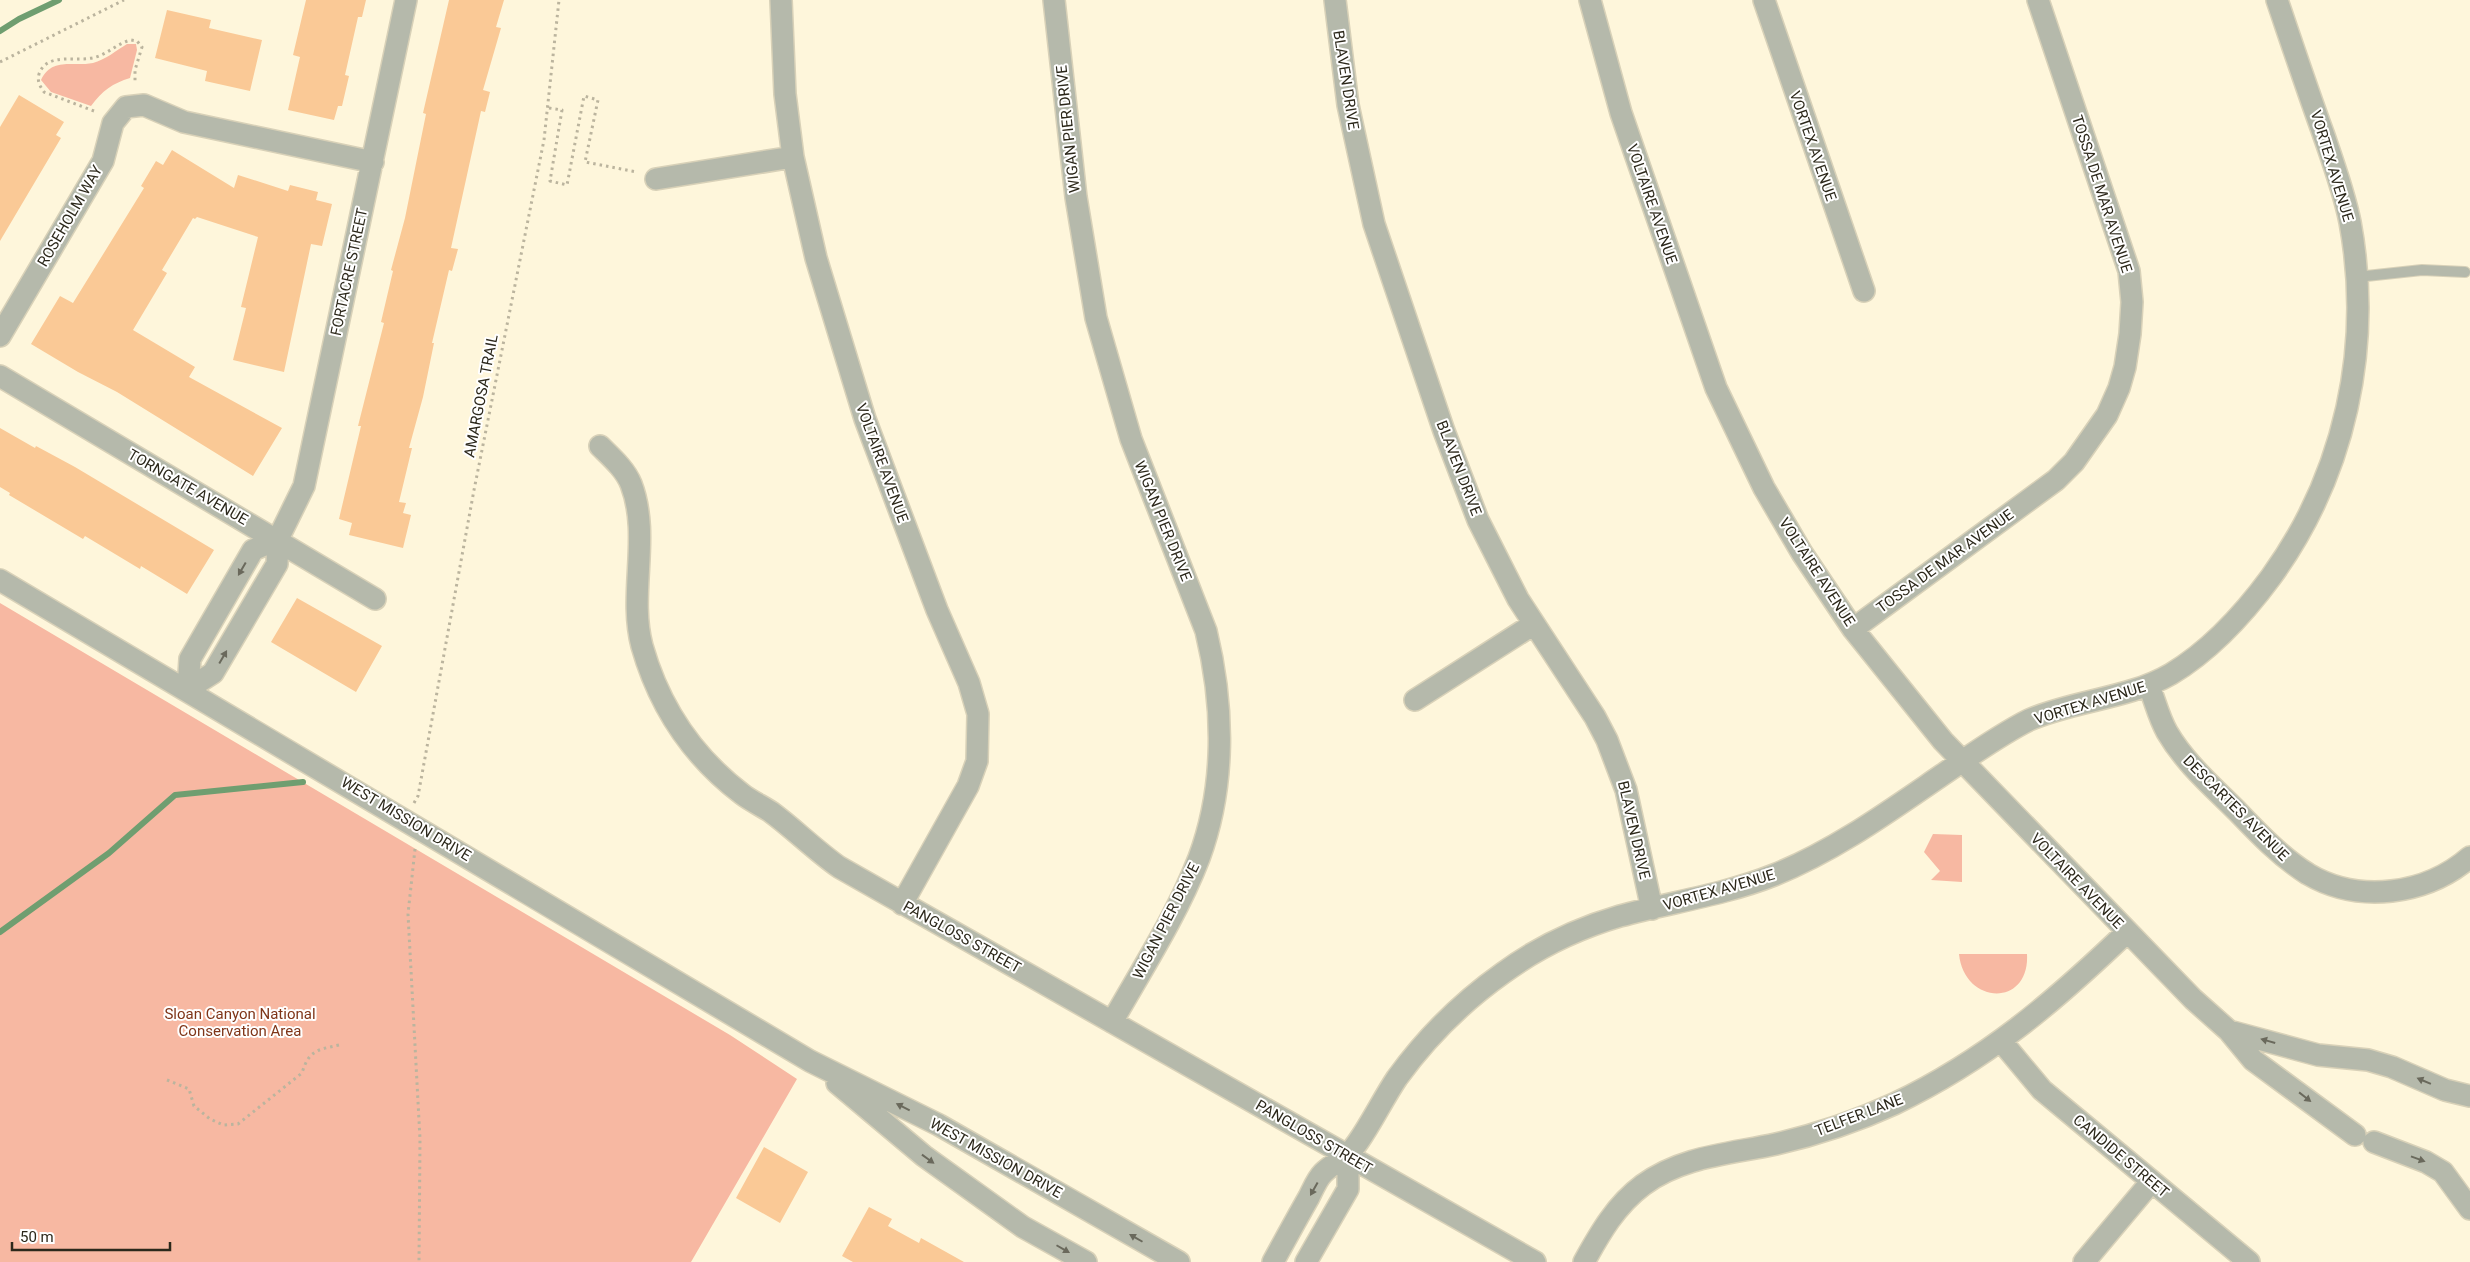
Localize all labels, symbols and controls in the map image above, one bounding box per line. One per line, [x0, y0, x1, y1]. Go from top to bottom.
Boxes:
street label: BLAVEN DRIVE [1329, 29, 1363, 131]
street label: WIGAN PIER DRIVE [1052, 64, 1084, 194]
street label: VORTEX AVENUE [1786, 89, 1840, 204]
street label: VORTEX AVENUE [2307, 108, 2358, 224]
street label: TOSSA DE MAR AVENUE [2068, 113, 2136, 276]
street label: VOLTAIRE AVENUE [1623, 142, 1681, 267]
street label: ROSEHOLM WAY [34, 162, 106, 270]
street label: FORTACRE STREET [327, 207, 371, 337]
street label: AMARGOSA TRAIL [460, 333, 502, 459]
street label: VOLTAIRE AVENUE [852, 401, 912, 526]
street label: BLAVEN DRIVE [1433, 418, 1486, 519]
street label: TORNGATE AVENUE [125, 445, 252, 529]
street label: WIGAN PIER DRIVE [1131, 458, 1196, 584]
street label: TOSSA DE MAR AVENUE [1873, 505, 2017, 617]
street label: VOLTAIRE AVENUE [1775, 514, 1859, 630]
one-way arrow [238, 563, 247, 576]
one-way arrow [218, 651, 227, 664]
street label: VORTEX AVENUE [2032, 677, 2148, 728]
street label: DESCARTES AVENUE [2180, 752, 2293, 865]
street label: WEST MISSION DRIVE [338, 773, 475, 865]
street label: BLAVEN DRIVE [1614, 779, 1654, 881]
street label: VOLTAIRE AVENUE [2027, 830, 2127, 933]
street label: WIGAN PIER DRIVE [1129, 859, 1203, 982]
street label: VORTEX AVENUE [1661, 865, 1777, 915]
street label: PANGLOSS STREET [900, 897, 1024, 977]
park label: Sloan Canyon National Conservation Area [164, 1005, 316, 1040]
one-way arrow [2260, 1037, 2275, 1045]
one-way arrow [2417, 1076, 2431, 1084]
street label: TELFER LANE [1813, 1090, 1906, 1140]
one-way arrow [2298, 1092, 2311, 1103]
street label: PANGLOSS STREET [1252, 1096, 1376, 1178]
one-way arrow [896, 1103, 910, 1111]
street label: CANDIDE STREET [2069, 1111, 2173, 1201]
street label: WEST MISSION DRIVE [927, 1114, 1066, 1202]
one-way arrow [921, 1154, 935, 1164]
one-way arrow [2410, 1156, 2425, 1163]
one-way arrow [1309, 1182, 1318, 1195]
scale bar [12, 1220, 170, 1252]
text: 50 m [20, 1228, 54, 1246]
one-way arrow [1129, 1234, 1144, 1242]
one-way arrow [1057, 1245, 1070, 1254]

